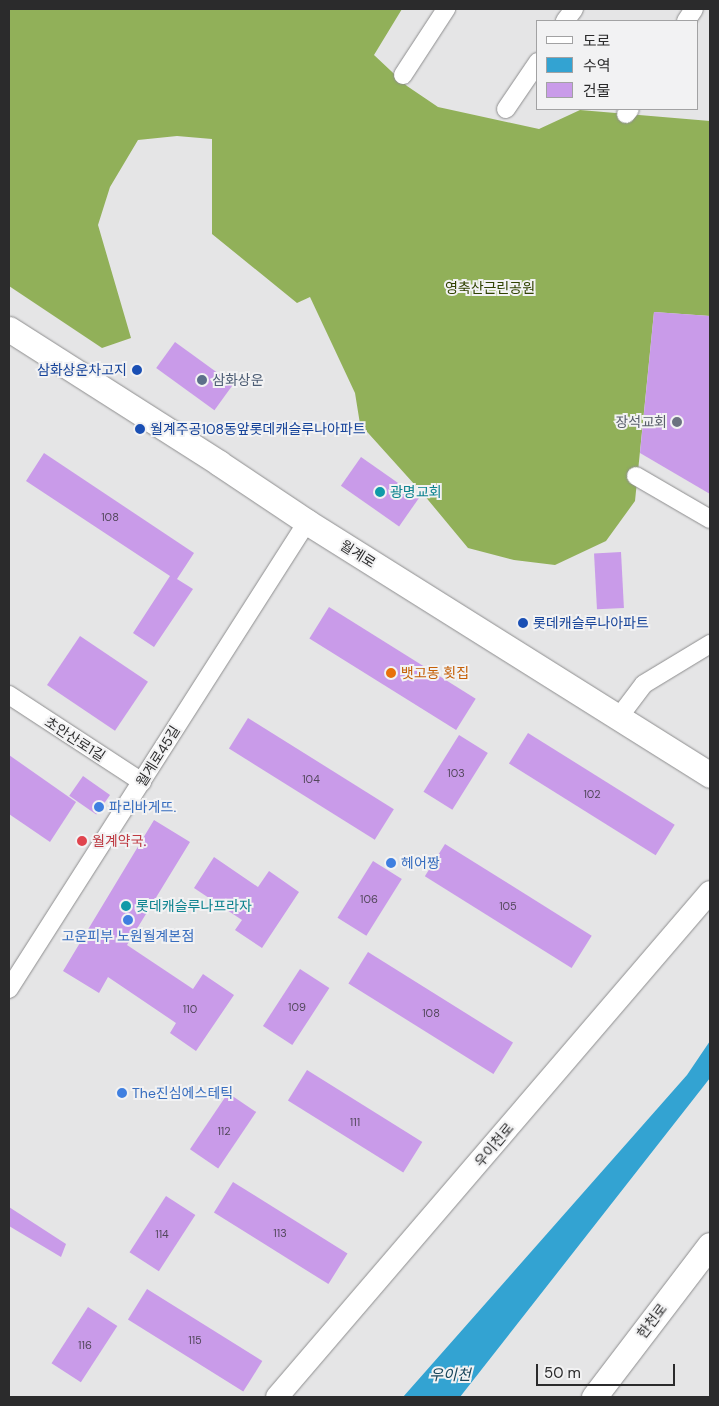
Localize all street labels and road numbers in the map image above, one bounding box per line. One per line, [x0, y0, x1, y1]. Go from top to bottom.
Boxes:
street label: 월계로 [337, 537, 379, 571]
street label: 초안산로1길 [42, 713, 108, 765]
street label: 월계로45길 [133, 722, 183, 790]
street label: 우이천로 [471, 1120, 517, 1170]
street label: 한천로 [634, 1301, 670, 1341]

